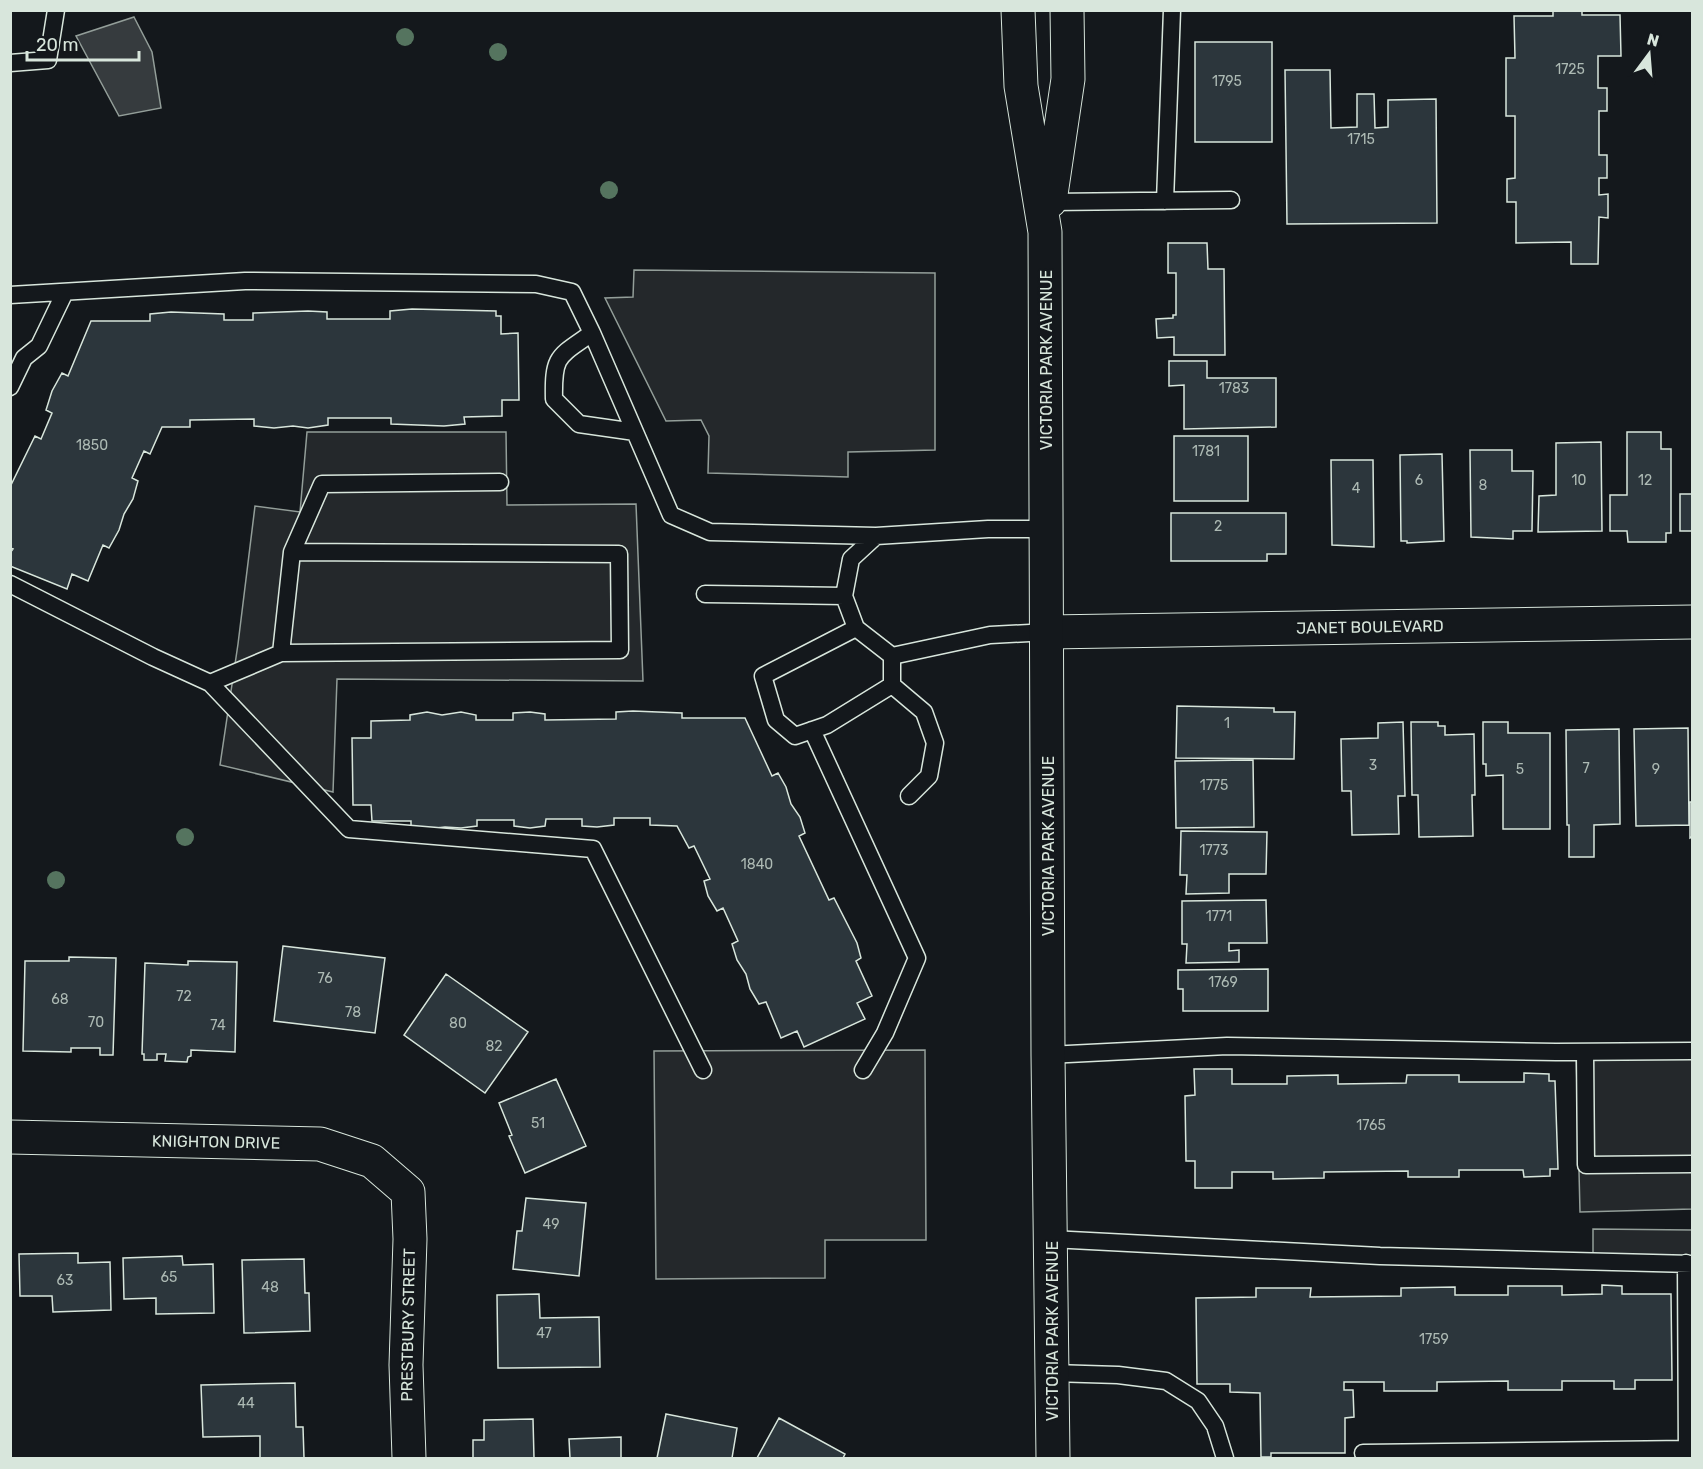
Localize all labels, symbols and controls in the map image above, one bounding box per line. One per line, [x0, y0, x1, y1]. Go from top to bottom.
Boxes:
scale bar [27, 24, 140, 62]
north arrow [1619, 24, 1679, 84]
text: N [1645, 29, 1661, 51]
text: 20 m [36, 34, 78, 56]
house number: 1725 [1555, 61, 1585, 78]
house number: 1795 [1212, 73, 1242, 90]
house number: 1715 [1347, 131, 1375, 148]
street label: VICTORIA PARK AVENUE [1037, 270, 1056, 450]
house number: 1783 [1219, 380, 1249, 397]
house number: 1850 [76, 437, 108, 454]
house number: 1781 [1192, 443, 1220, 460]
house number: 6 [1415, 472, 1423, 489]
house number: 10 [1572, 472, 1587, 489]
house number: 12 [1638, 472, 1652, 489]
house number: 8 [1479, 477, 1488, 494]
house number: 4 [1352, 480, 1361, 497]
house number: 2 [1214, 518, 1222, 535]
street label: JANET BOULEVARD [1296, 616, 1444, 638]
house number: 1 [1224, 715, 1230, 732]
street label: VICTORIA PARK AVENUE [1039, 756, 1058, 936]
house number: 3 [1369, 757, 1377, 774]
house number: 7 [1582, 760, 1590, 777]
house number: 5 [1516, 761, 1524, 778]
house number: 9 [1652, 761, 1660, 778]
house number: 1775 [1200, 777, 1228, 794]
house number: 1773 [1200, 842, 1228, 859]
house number: 1840 [741, 856, 773, 873]
house number: 1771 [1206, 908, 1232, 925]
house number: 76 [317, 970, 333, 987]
house number: 1769 [1208, 974, 1238, 991]
house number: 72 [176, 988, 192, 1005]
house number: 68 [51, 991, 69, 1008]
house number: 78 [345, 1004, 361, 1021]
house number: 70 [88, 1014, 104, 1031]
house number: 80 [449, 1015, 467, 1032]
house number: 74 [210, 1017, 226, 1034]
house number: 82 [485, 1038, 503, 1055]
house number: 51 [531, 1115, 545, 1132]
house number: 1765 [1356, 1117, 1386, 1134]
street label: KNIGHTON DRIVE [152, 1131, 280, 1153]
house number: 49 [543, 1216, 559, 1233]
street label: VICTORIA PARK AVENUE [1043, 1241, 1062, 1421]
street label: PRESTBURY STREET [397, 1248, 419, 1402]
house number: 65 [161, 1269, 177, 1286]
house number: 63 [57, 1272, 73, 1289]
house number: 48 [261, 1279, 279, 1296]
house number: 47 [536, 1325, 552, 1342]
house number: 1759 [1419, 1331, 1449, 1348]
house number: 44 [237, 1395, 255, 1412]

